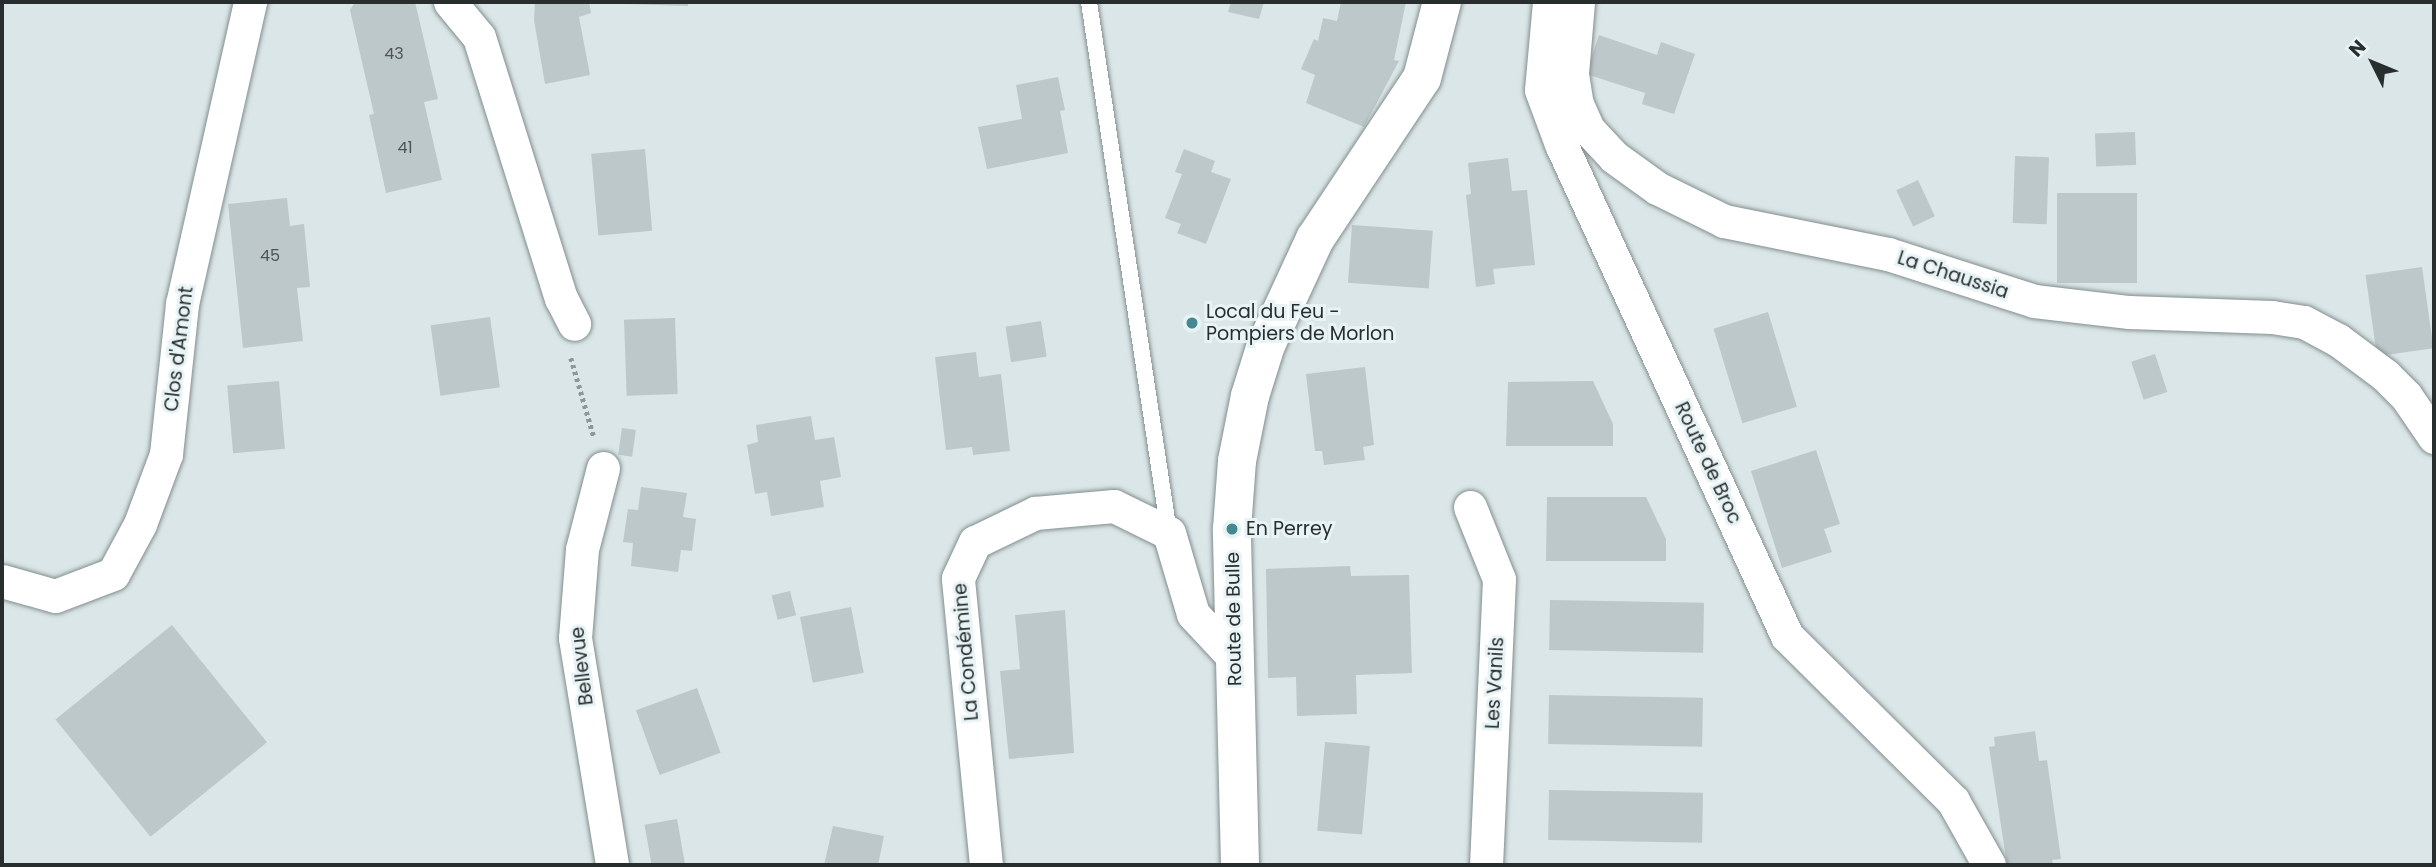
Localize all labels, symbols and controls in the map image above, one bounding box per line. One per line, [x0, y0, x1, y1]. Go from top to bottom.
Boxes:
north arrow [2338, 28, 2408, 98]
text: N [2343, 34, 2372, 63]
house number: 43 [384, 44, 404, 64]
house number: 41 [397, 138, 413, 158]
house number: 45 [260, 246, 280, 266]
street label: La Chaussia [1895, 246, 2011, 304]
street label: Clos d'Amont [160, 285, 198, 413]
place label: Local du Feu - Pompiers de Morlon [1206, 301, 1394, 345]
marker: Local du Feu - Pompiers de Morlon [1184, 315, 1200, 331]
street label: Route de Broc [1670, 398, 1746, 528]
place label: En Perrey [1246, 518, 1332, 540]
marker: En Perrey [1224, 521, 1240, 537]
street label: Route de Bulle [1221, 552, 1247, 686]
street label: La Condémine [949, 582, 983, 722]
street label: Bellevue [566, 625, 598, 707]
street label: Les Vanils [1481, 636, 1509, 730]

